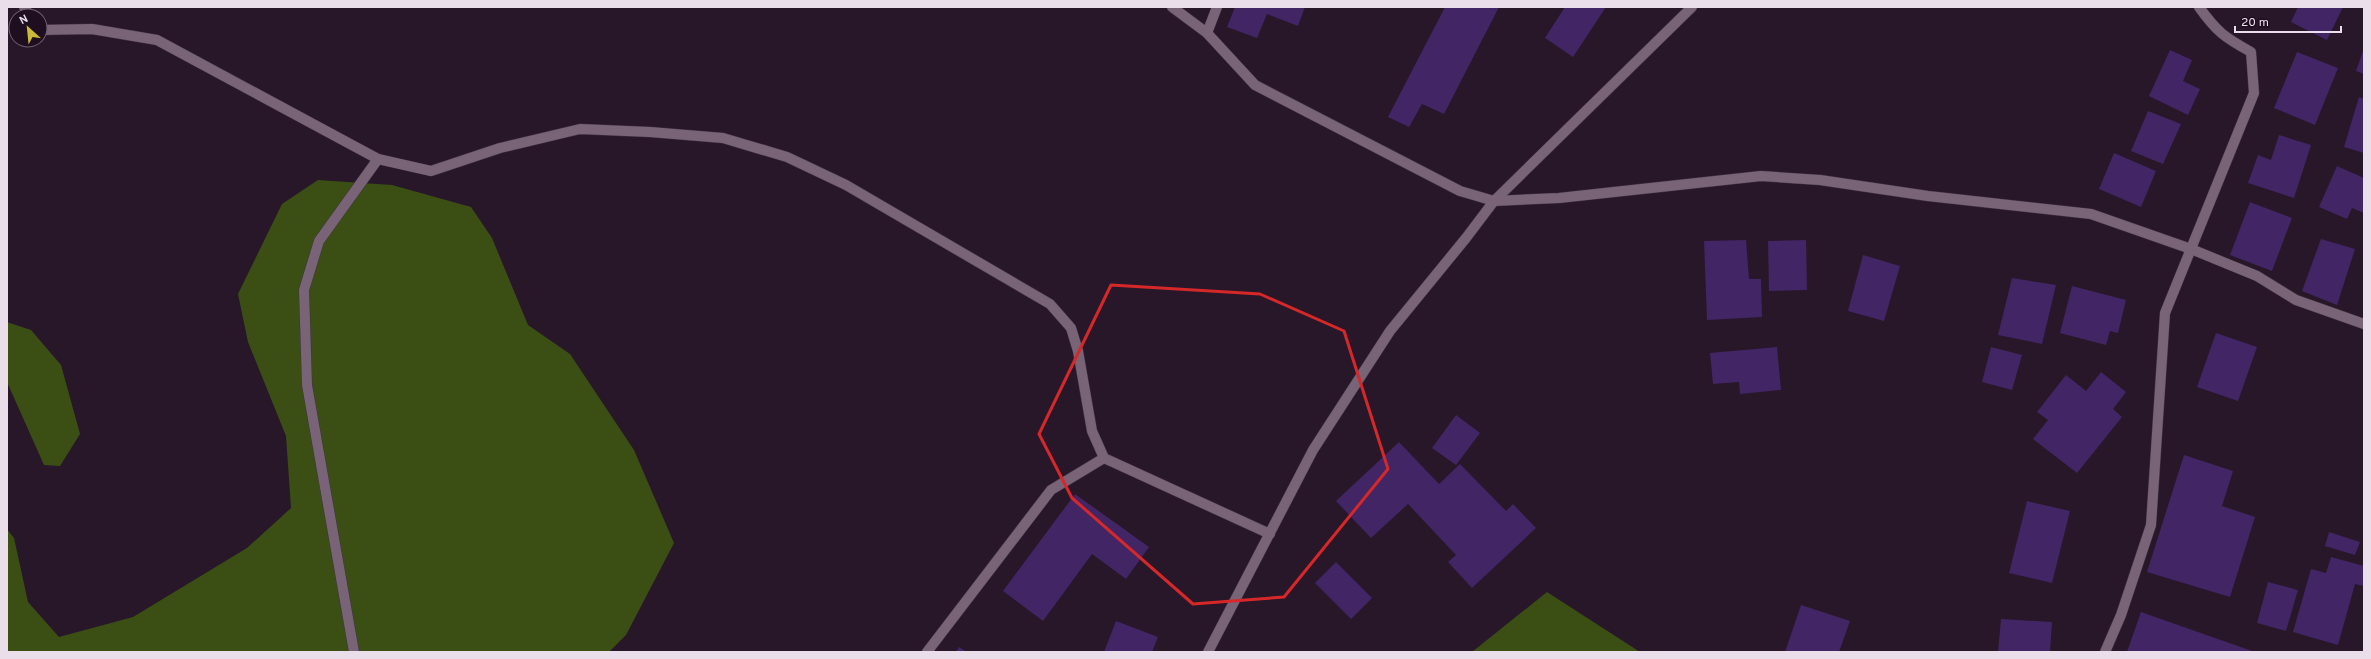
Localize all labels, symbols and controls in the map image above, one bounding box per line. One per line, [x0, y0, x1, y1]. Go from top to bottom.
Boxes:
north arrow [8, 8, 48, 48]
scale bar [2235, 8, 2341, 34]
text: N [17, 12, 31, 28]
text: 20 m [2241, 15, 2269, 31]

